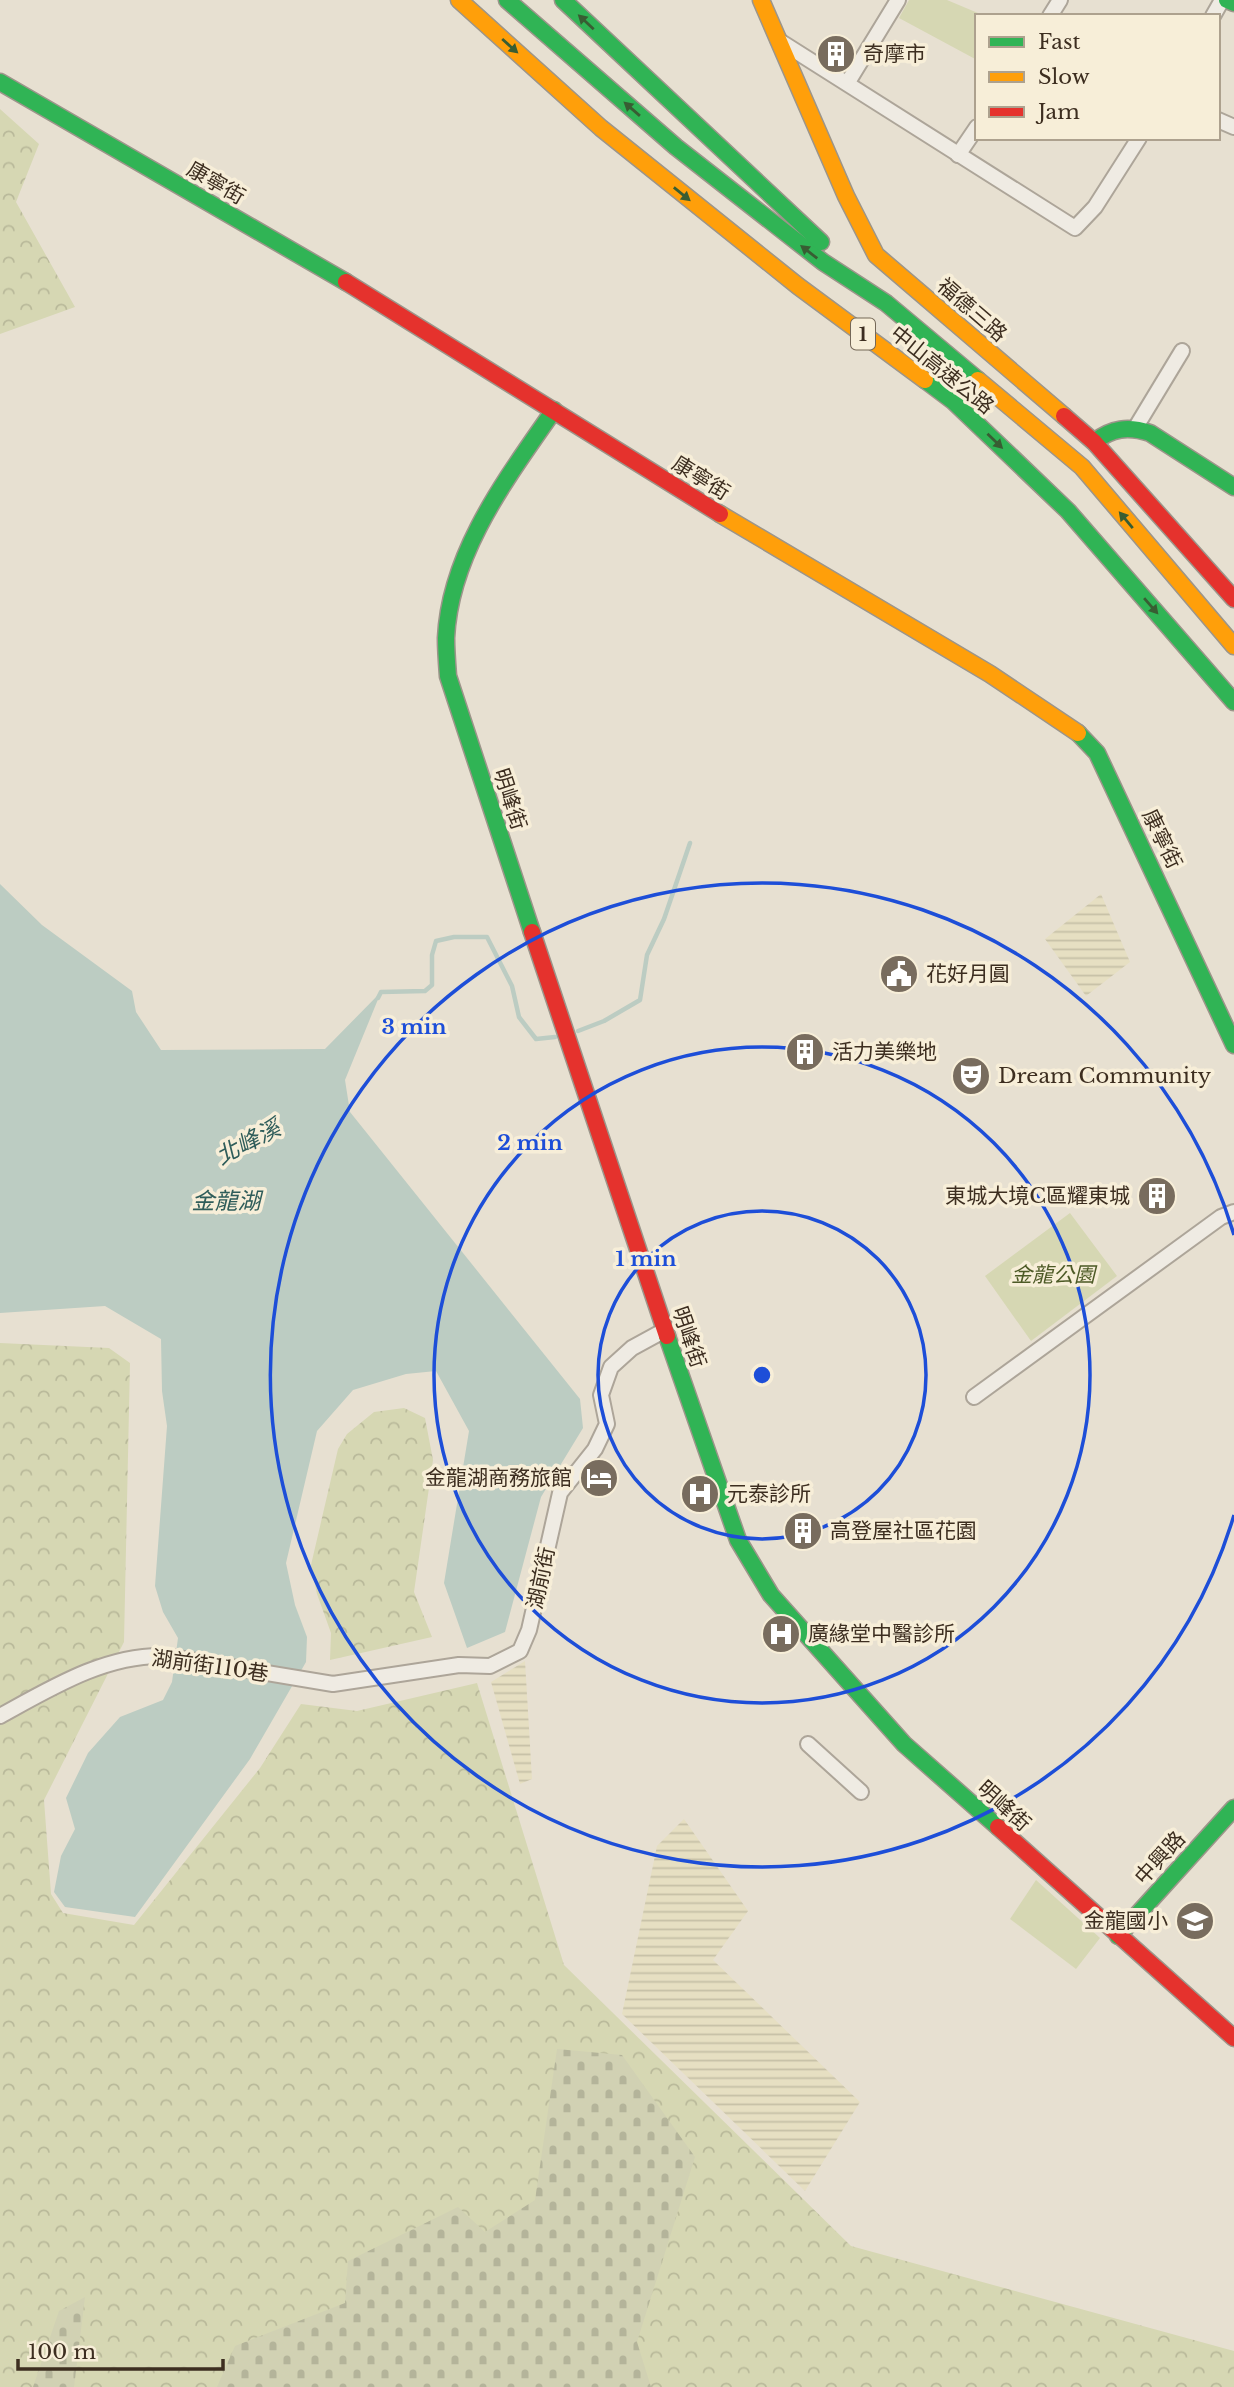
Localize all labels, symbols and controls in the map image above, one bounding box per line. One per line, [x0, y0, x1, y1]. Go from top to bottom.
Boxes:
one-way arrow [578, 14, 595, 30]
legend [975, 14, 1220, 140]
text: Fast [1038, 29, 1080, 55]
building icon: 奇摩市 [815, 33, 857, 75]
one-way arrow [501, 38, 519, 54]
place label: 奇摩市 [863, 41, 926, 67]
text: Slow [1038, 64, 1090, 90]
text: Jam [1035, 99, 1080, 125]
one-way arrow [623, 101, 641, 117]
street label: 康寧街 [182, 156, 250, 210]
one-way arrow [674, 186, 691, 201]
one-way arrow [800, 245, 818, 259]
street label: 福德三路 [932, 273, 1012, 347]
road number: 1 [851, 318, 875, 350]
street label: 中山高速公路 [885, 320, 999, 420]
one-way arrow [986, 433, 1003, 449]
street label: 康寧街 [667, 450, 735, 506]
one-way arrow [1119, 511, 1134, 528]
one-way arrow [1143, 598, 1158, 615]
street label: 明峰街 [488, 765, 532, 833]
street label: 康寧街 [1137, 805, 1187, 873]
public building icon: 花好月圓 [878, 953, 920, 995]
place label: 花好月圓 [926, 961, 1010, 987]
text: 3 min [381, 1014, 447, 1040]
building icon: 活力美樂地 [784, 1031, 826, 1073]
place label: 活力美樂地 [832, 1039, 937, 1065]
theatre icon: Dream Community [950, 1055, 992, 1097]
place label: Dream Community [998, 1063, 1212, 1089]
water label: 北峰溪 [211, 1112, 288, 1171]
text: 2 min [497, 1130, 563, 1156]
building icon: 東城大境C區耀東城 [1136, 1175, 1178, 1217]
place label: 東城大境C區耀東城 [945, 1183, 1130, 1209]
water label: 金龍湖 [192, 1187, 264, 1215]
text: 1 min [616, 1246, 676, 1272]
park label: 金龍公園 [1011, 1262, 1098, 1288]
street label: 明峰街 [666, 1303, 712, 1371]
centre of rings [750, 1363, 774, 1387]
hotel icon: 金龍湖商務旅館 [578, 1457, 620, 1499]
place label: 金龍湖商務旅館 [425, 1465, 572, 1491]
hospital icon: 元泰診所 [679, 1473, 721, 1515]
place label: 元泰診所 [727, 1481, 811, 1507]
building icon: 高登屋社區花園 [782, 1510, 824, 1552]
place label: 高登屋社區花園 [830, 1518, 977, 1544]
street label: 湖前街 [522, 1544, 560, 1612]
hospital icon: 廣緣堂中醫診所 [760, 1613, 802, 1655]
place label: 廣緣堂中醫診所 [808, 1621, 955, 1647]
street label: 湖前街110巷 [150, 1645, 270, 1687]
street label: 明峰街 [972, 1775, 1036, 1837]
street label: 中興路 [1129, 1826, 1191, 1890]
school or university icon: 金龍國小 [1174, 1900, 1216, 1942]
place label: 金龍國小 [1084, 1908, 1168, 1934]
scale bar [18, 2328, 222, 2372]
text: 100 m [28, 2339, 96, 2365]

